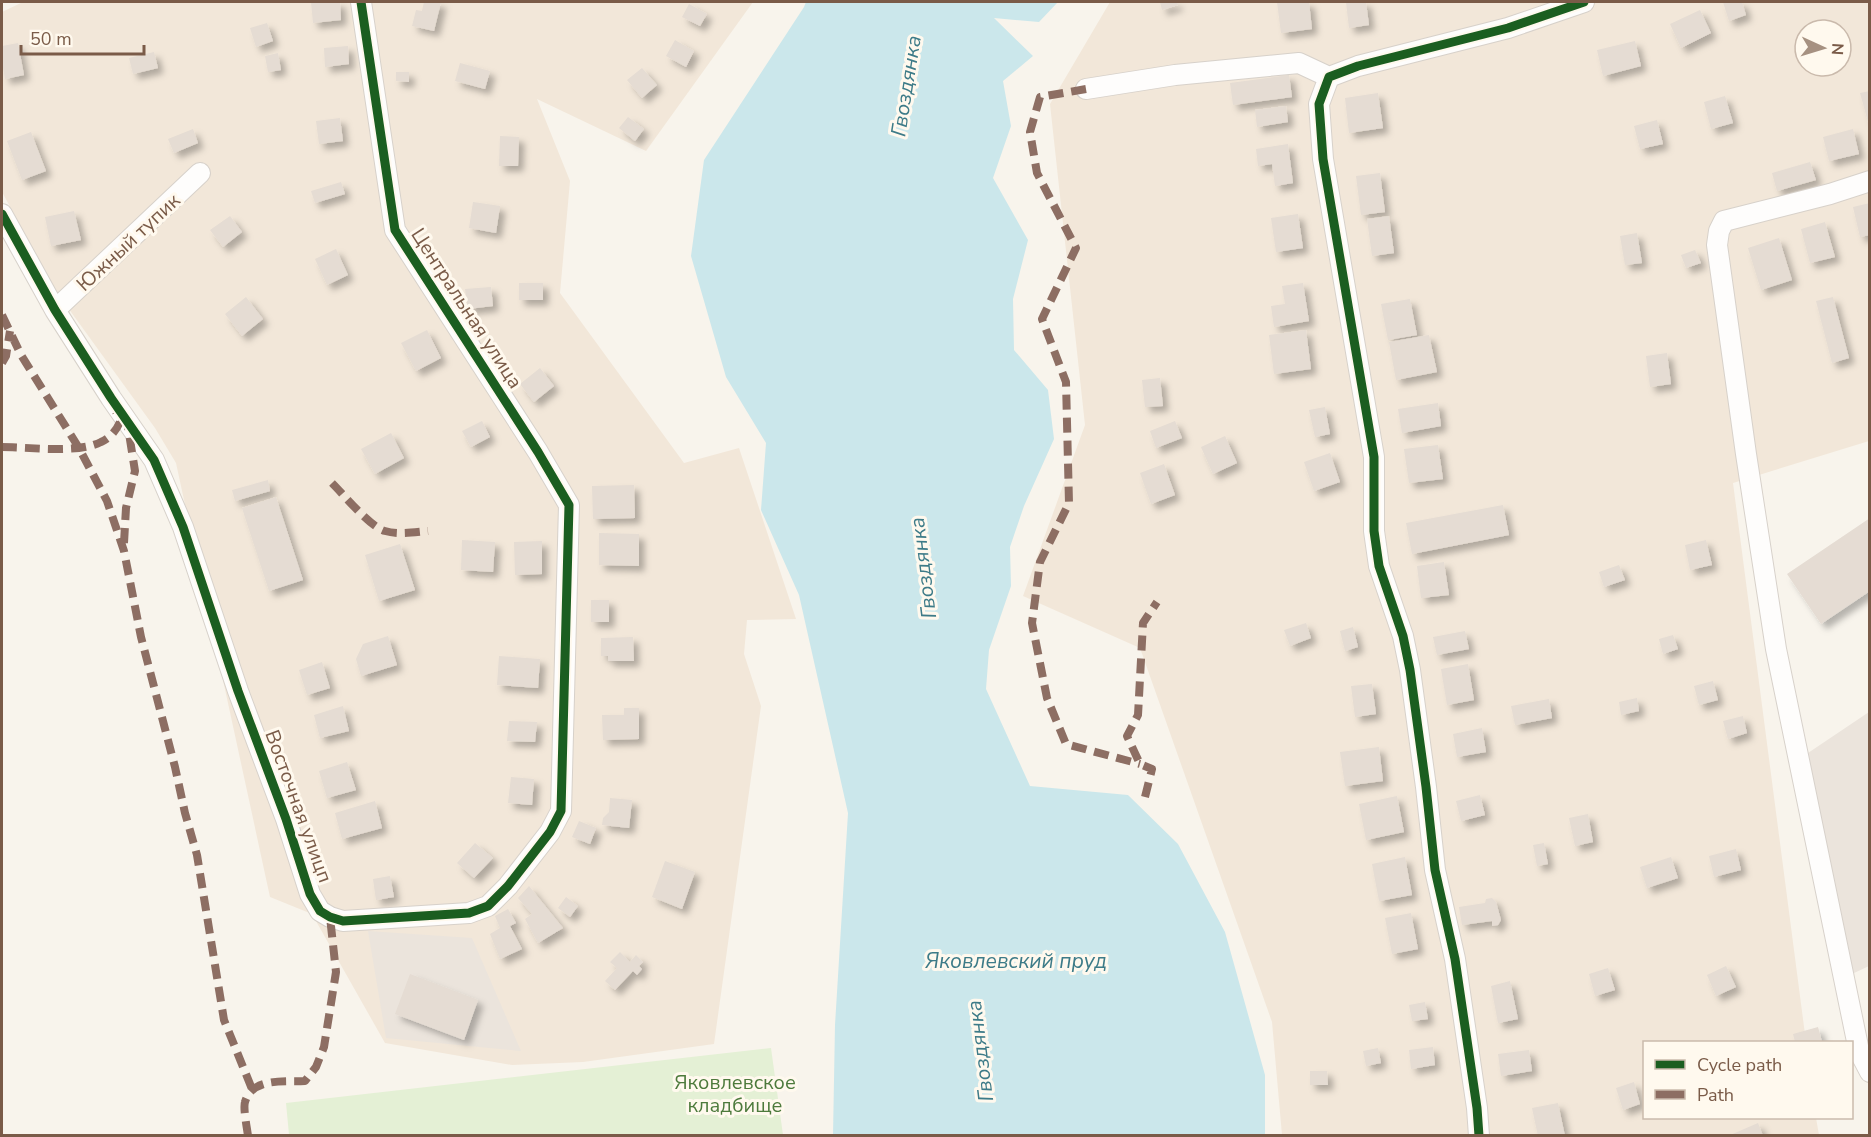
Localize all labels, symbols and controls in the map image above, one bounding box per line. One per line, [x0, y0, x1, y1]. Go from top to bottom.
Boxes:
scale bar [21, 18, 144, 56]
north arrow [1793, 18, 1853, 78]
text: 50 m [30, 27, 72, 51]
water label: Гвоздянка [884, 33, 928, 139]
text: N [1826, 42, 1848, 56]
street label: Южный тупик [71, 187, 186, 297]
street label: Центральная улица [405, 223, 529, 394]
water label: Гвоздянка [903, 516, 943, 620]
street label: Восточная улицп [258, 726, 339, 886]
water label: Яковлевский пруд [925, 947, 1107, 975]
water label: Гвоздянка [960, 999, 1000, 1103]
legend [1643, 1041, 1853, 1119]
text: Cycle path [1697, 1053, 1782, 1077]
park label: Яковлевское кладбище [674, 1069, 796, 1119]
text: Path [1697, 1083, 1734, 1107]

